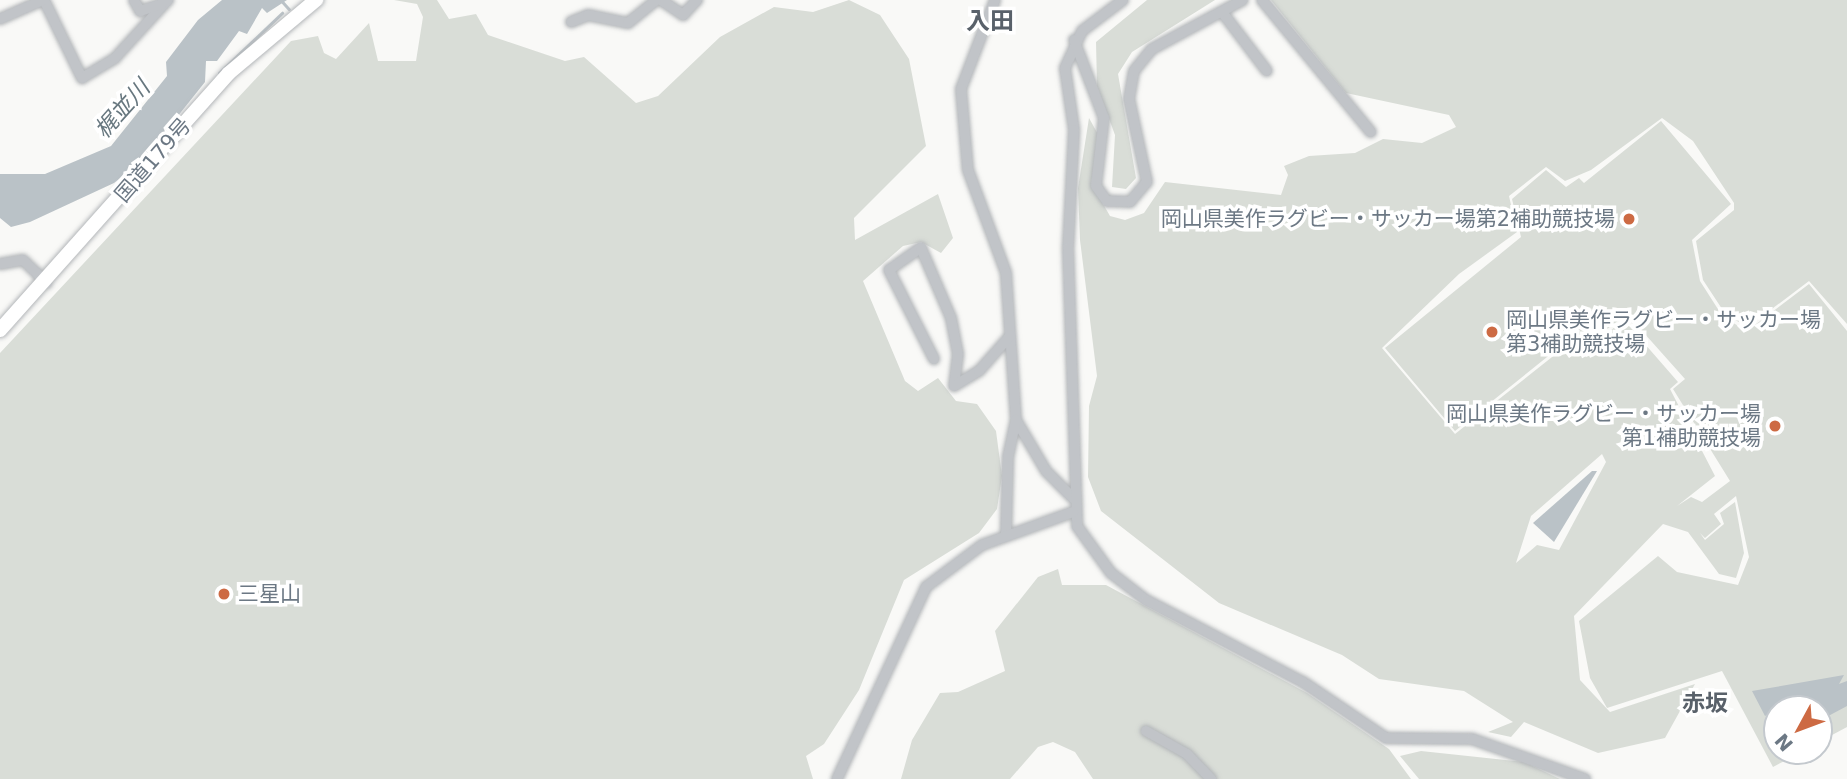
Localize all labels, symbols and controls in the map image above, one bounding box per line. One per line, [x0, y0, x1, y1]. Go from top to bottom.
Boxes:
district label: 入田 [966, 8, 1014, 36]
water label: 梶並川 [89, 74, 155, 144]
street label: 国道179号 [110, 113, 196, 207]
place label: 岡山県美作ラグビー・サッカー場第2補助競技場 [1161, 206, 1615, 232]
marker: 岡山県美作ラグビー・サッカー場第2補助競技場 [1621, 211, 1637, 227]
place label: 岡山県美作ラグビー・サッカー場 第3補助競技場 [1506, 307, 1821, 357]
marker: 岡山県美作ラグビー・サッカー場 第3補助競技場 [1484, 324, 1500, 340]
place label: 岡山県美作ラグビー・サッカー場 第1補助競技場 [1446, 401, 1761, 451]
marker: 岡山県美作ラグビー・サッカー場 第1補助競技場 [1767, 418, 1783, 434]
place label: 三星山 [238, 581, 301, 607]
marker: 三星山 [216, 586, 232, 602]
district label: 赤坂 [1682, 689, 1728, 717]
north arrow [1763, 695, 1833, 765]
text: N [1770, 729, 1797, 756]

